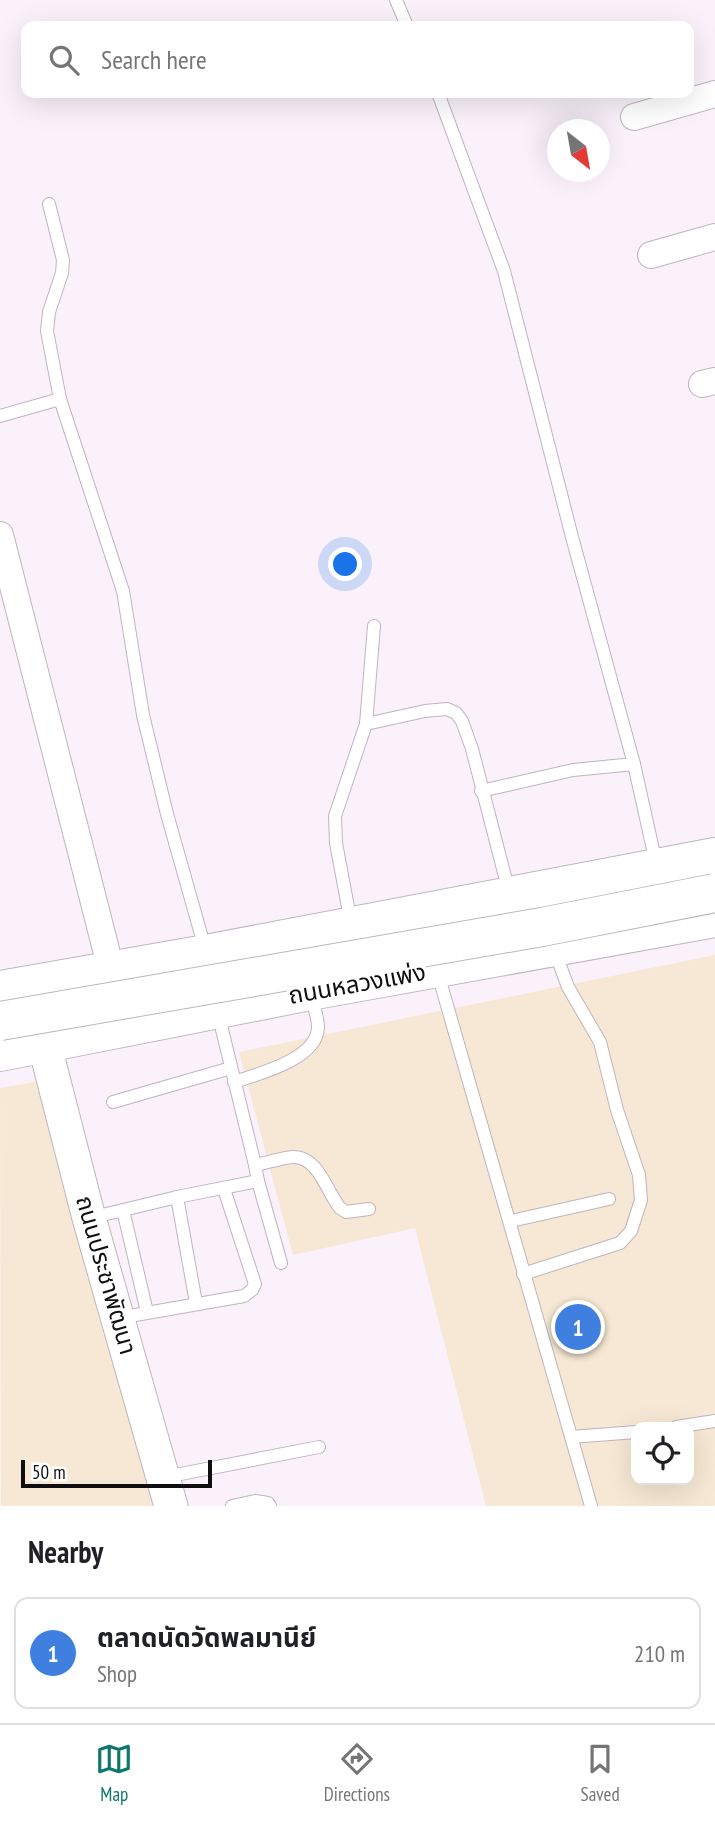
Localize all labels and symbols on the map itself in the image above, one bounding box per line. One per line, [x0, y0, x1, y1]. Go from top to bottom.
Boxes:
north arrow [547, 119, 610, 182]
your location [328, 547, 362, 581]
street label: ถนนหลวงแพ่ง [286, 956, 428, 1011]
street label: ถนนประชาพัฒนา [69, 1192, 144, 1358]
pin: 1 [555, 1301, 601, 1353]
scale bar [21, 1457, 212, 1489]

